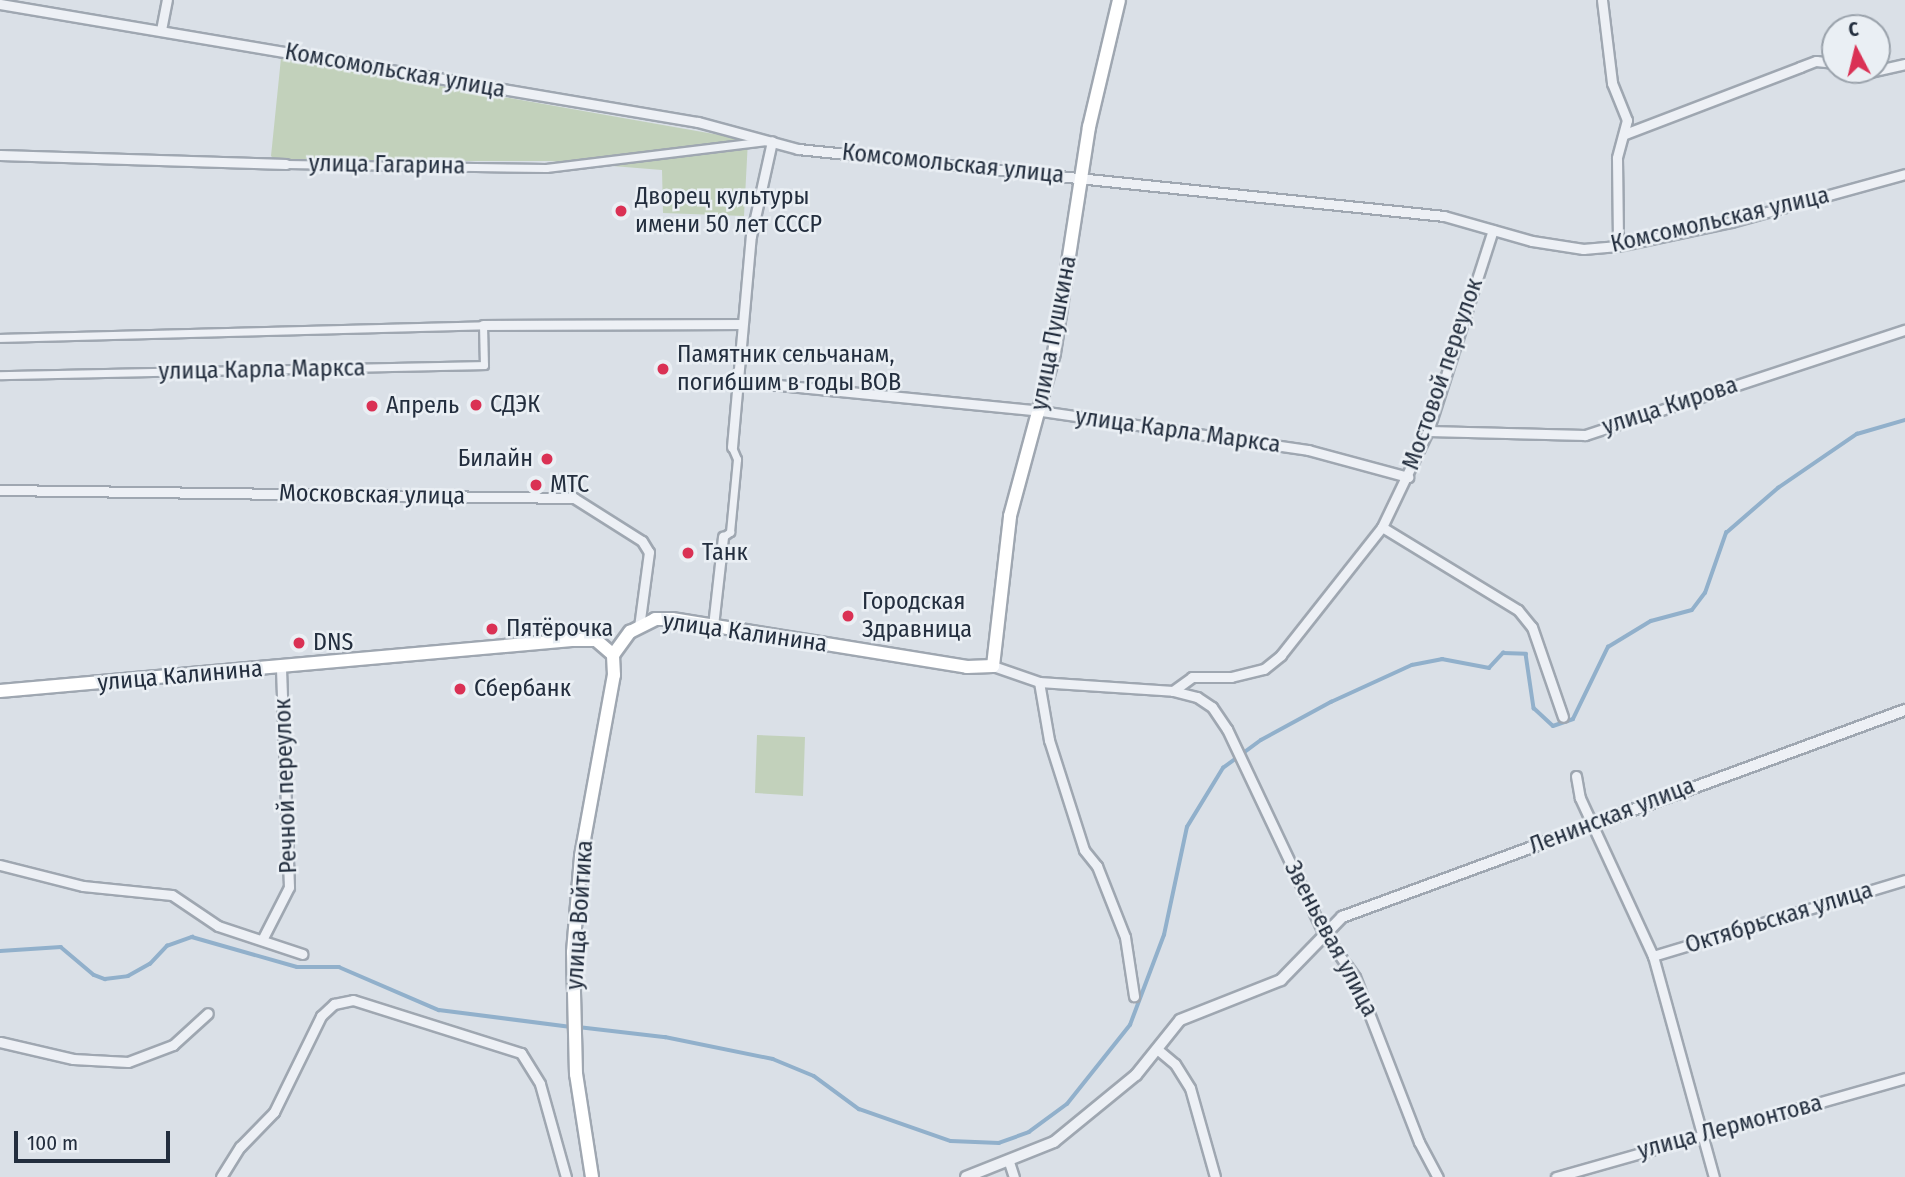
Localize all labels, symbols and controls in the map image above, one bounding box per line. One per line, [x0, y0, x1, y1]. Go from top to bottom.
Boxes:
north arrow [1821, 14, 1891, 84]
text: С [1847, 18, 1860, 42]
street label: Комсомольская улица [283, 37, 507, 105]
street label: Комсомольская улица [841, 138, 1065, 190]
street label: улица Гагарина [308, 149, 466, 181]
street label: Комсомольская улица [1608, 181, 1832, 259]
place label: Дворец культуры имени 50 лет СССР [635, 183, 822, 239]
marker: Дворец культуры имени 50 лет СССР [613, 203, 629, 219]
street label: улица Пушкина [1025, 253, 1083, 413]
street label: Мостовой переулок [1397, 274, 1489, 474]
place label: Памятник сельчанам, погибшим в годы ВОВ [677, 341, 901, 397]
street label: улица Карла Маркса [158, 354, 366, 386]
marker: Памятник сельчанам, погибшим в годы ВОВ [655, 361, 671, 377]
street label: улица Кирова [1599, 371, 1741, 441]
place label: СДЭК [490, 391, 540, 419]
place label: Апрель [386, 392, 459, 420]
marker: СДЭК [468, 397, 484, 413]
marker: Апрель [364, 398, 380, 414]
street label: улица Карла Маркса [1074, 402, 1282, 460]
place label: Билайн [458, 445, 533, 473]
marker: Билайн [539, 451, 555, 467]
place label: МТС [550, 471, 589, 499]
marker: МТС [528, 477, 544, 493]
street label: Московская улица [279, 479, 465, 511]
place label: Танк [702, 539, 748, 567]
marker: Танк [680, 545, 696, 561]
place label: Городская Здравница [862, 588, 972, 644]
street label: улица Калинина [661, 607, 829, 659]
marker: Городская Здравница [840, 608, 856, 624]
place label: Пятёрочка [506, 615, 613, 643]
marker: Пятёрочка [484, 621, 500, 637]
place label: DNS [313, 629, 353, 657]
marker: DNS [291, 635, 307, 651]
street label: улица Калинина [96, 654, 264, 698]
place label: Сбербанк [474, 675, 571, 703]
marker: Сбербанк [452, 681, 468, 697]
street label: Речной переулок [269, 698, 303, 874]
street label: Ленинская улица [1525, 771, 1699, 861]
street label: улица Войтика [560, 839, 600, 991]
street label: Звеньевая улица [1278, 856, 1384, 1022]
street label: Октябрьская улица [1682, 876, 1876, 960]
street label: улица Лермонтова [1635, 1089, 1825, 1165]
scale bar [18, 1118, 173, 1162]
text: 100 m [27, 1130, 78, 1156]

